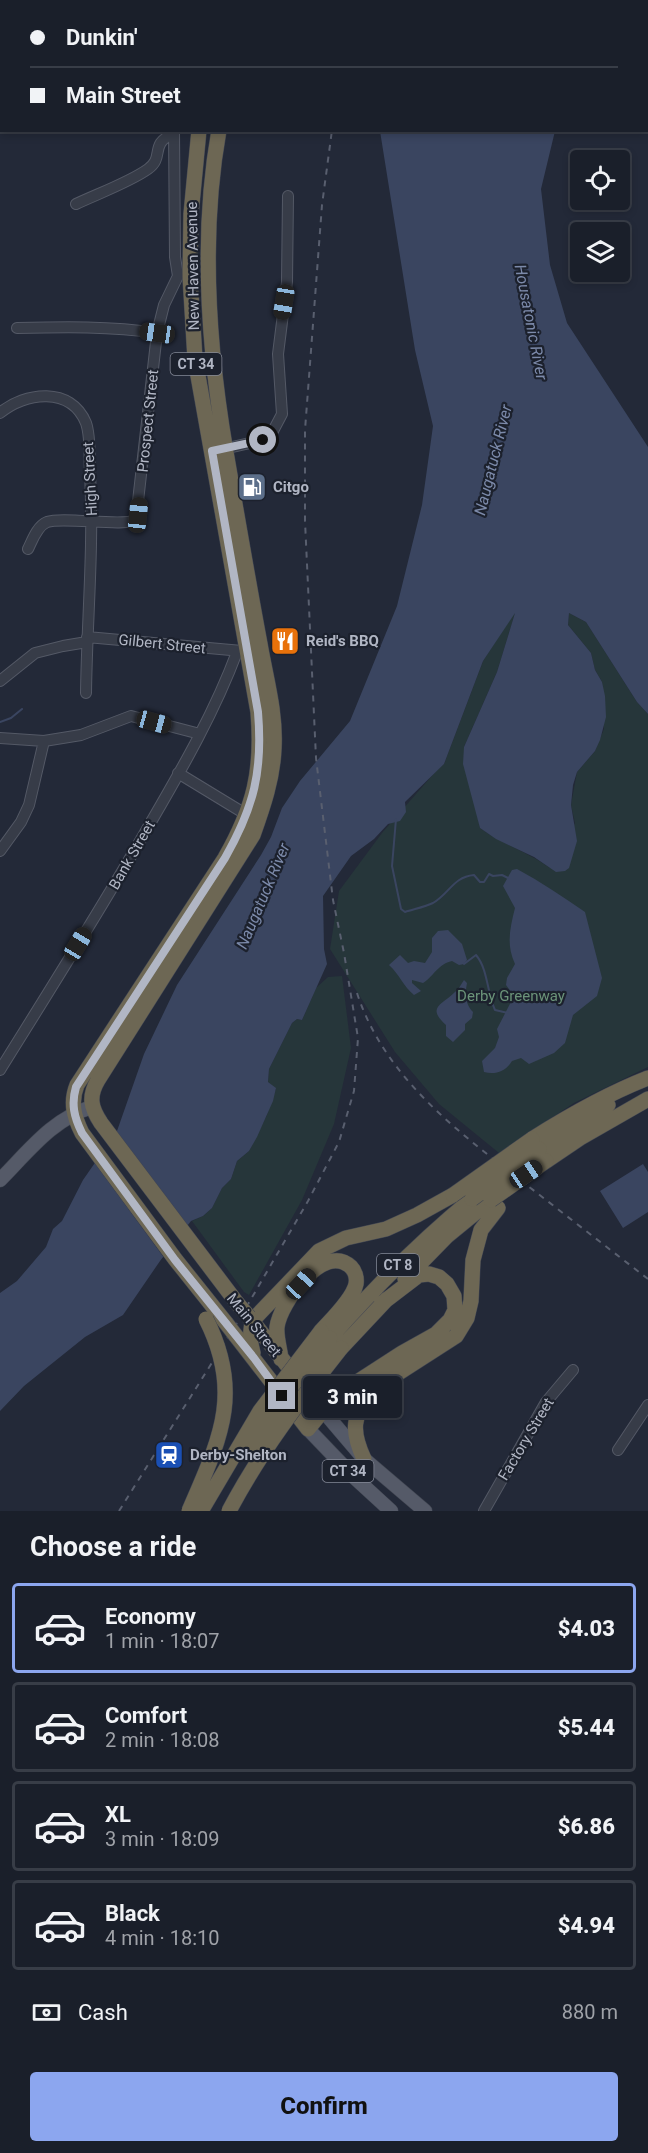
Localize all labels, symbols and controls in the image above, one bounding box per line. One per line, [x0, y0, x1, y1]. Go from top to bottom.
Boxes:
text: Dunkin' [66, 25, 137, 50]
text: Main Street [66, 83, 181, 108]
map controls [570, 150, 630, 282]
button: locate [570, 150, 630, 210]
street label: New Haven Avenue [183, 202, 203, 330]
button: layers [570, 222, 630, 282]
water label: Housatonic River [510, 263, 552, 382]
car [272, 283, 296, 321]
car [138, 322, 176, 344]
road number: CT 34 [170, 353, 222, 375]
street label: Prospect Street [134, 369, 162, 473]
water label: Naugatuck River [470, 402, 516, 517]
route start [249, 426, 276, 453]
street label: High Street [79, 441, 101, 517]
fuel station icon: Citgo [236, 471, 268, 503]
place label: Citgo [273, 478, 309, 496]
car [127, 496, 149, 534]
restaurant icon: Reid's BBQ [269, 625, 301, 657]
street label: Gilbert Street [118, 630, 207, 658]
place label: Reid's BBQ [306, 632, 379, 650]
car [134, 709, 174, 735]
street label: Bank Street [105, 817, 159, 893]
water label: Naugatuck River [232, 840, 294, 952]
car [61, 924, 95, 964]
park label: Derby Greenway [457, 987, 565, 1005]
car [506, 1156, 546, 1192]
road number: CT 8 [377, 1254, 419, 1276]
car [282, 1265, 320, 1303]
street label: Main Street [223, 1290, 285, 1360]
callout: 3 min [303, 1375, 402, 1417]
route end [268, 1382, 295, 1409]
text: 3 min [327, 1385, 378, 1409]
street label: Factory Street [494, 1394, 558, 1483]
station icon: Derby-Shelton [153, 1439, 185, 1471]
place label: Derby-Shelton [190, 1446, 287, 1464]
road number: CT 34 [322, 1460, 374, 1482]
text: Choose a ride [30, 1531, 196, 1563]
icon: car [33, 1601, 87, 1655]
text: Economy [105, 1604, 196, 1629]
text: $4.03 [558, 1616, 615, 1641]
text: 1 min · 18:07 [105, 1629, 220, 1653]
icon: car [33, 1700, 87, 1754]
text: Comfort [105, 1703, 187, 1728]
text: $5.44 [558, 1715, 615, 1740]
text: 2 min · 18:08 [105, 1728, 220, 1752]
icon: car [33, 1799, 87, 1853]
text: XL [105, 1802, 131, 1827]
text: $6.86 [558, 1814, 615, 1839]
text: 3 min · 18:09 [105, 1827, 220, 1851]
icon: car [33, 1898, 87, 1952]
text: Black [105, 1901, 160, 1926]
text: $4.94 [558, 1913, 615, 1938]
text: 4 min · 18:10 [105, 1926, 220, 1950]
icon: cash [30, 1996, 63, 2029]
text: Cash [78, 2000, 128, 2025]
text: 880 m [562, 2000, 618, 2024]
button: Confirm [30, 2072, 618, 2141]

